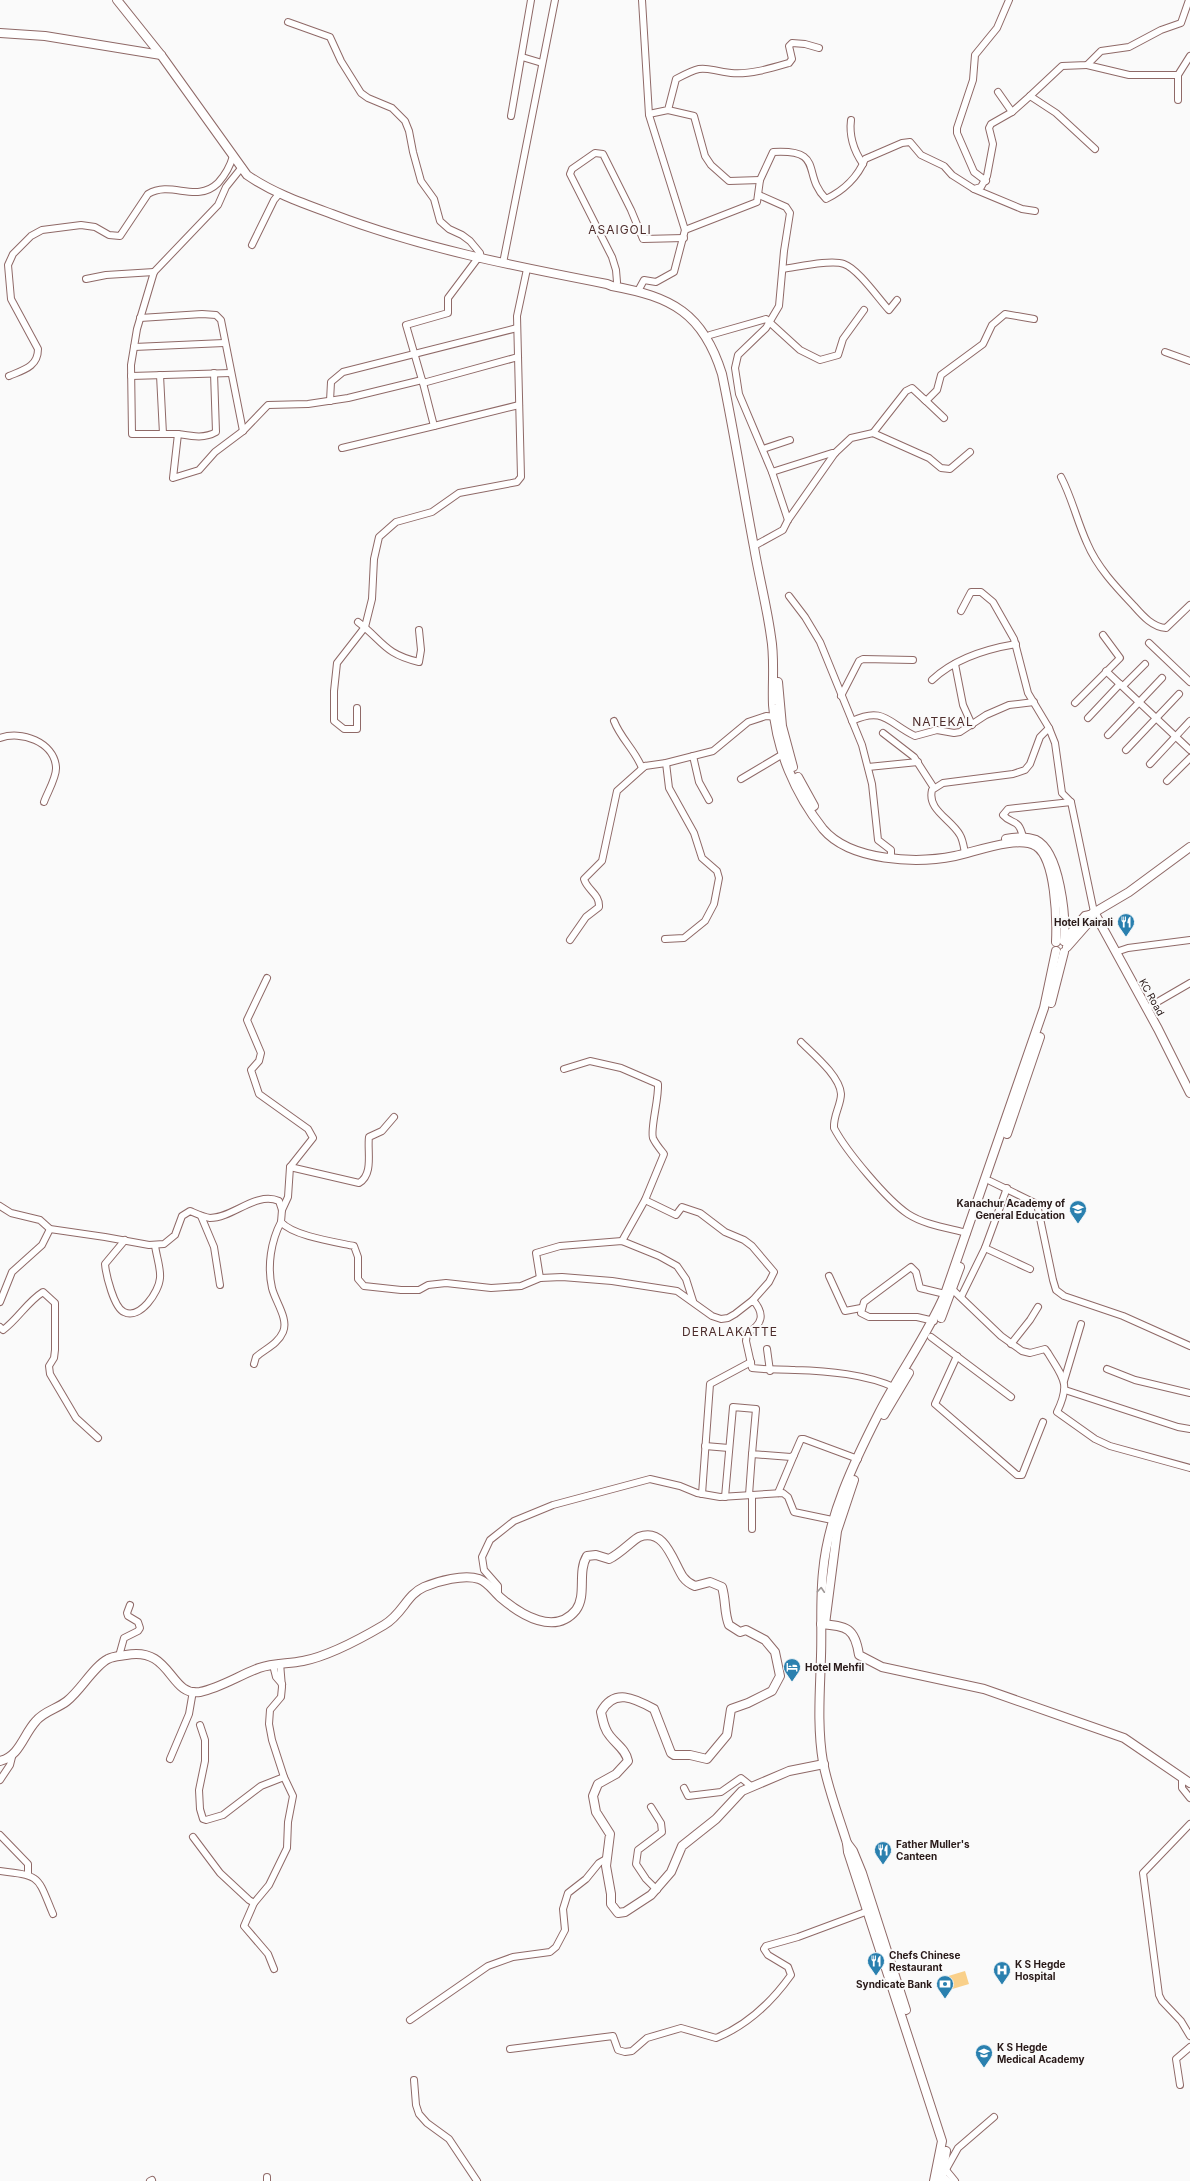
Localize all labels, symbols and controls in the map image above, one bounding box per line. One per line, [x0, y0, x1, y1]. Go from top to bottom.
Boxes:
district label: ASAIGOLI [588, 222, 652, 237]
district label: NATEKAL [912, 714, 974, 729]
restaurant icon: Hotel Kairali [1116, 912, 1136, 937]
place label: Hotel Kairali [1054, 916, 1113, 928]
street label: KC Road [1137, 976, 1167, 1018]
place label: Kanachur Academy of General Education [956, 1197, 1065, 1221]
school or university icon: Kanachur Academy of General Education [1068, 1199, 1088, 1224]
district label: DERALAKATTE [682, 1324, 778, 1339]
one-way arrow [817, 1587, 826, 1593]
hotel icon: Hotel Mehfil [782, 1657, 802, 1682]
place label: Hotel Mehfil [805, 1661, 864, 1673]
place label: Father Muller's Canteen [896, 1838, 970, 1862]
restaurant icon: Father Muller's Canteen [873, 1840, 893, 1865]
place label: Chefs Chinese Restaurant [889, 1949, 960, 1973]
restaurant icon: Chefs Chinese Restaurant [866, 1951, 886, 1976]
place label: K S Hegde Hospital [1015, 1958, 1066, 1982]
hospital icon: K S Hegde Hospital [992, 1960, 1012, 1985]
bank icon: Syndicate Bank [935, 1974, 955, 1999]
place label: Syndicate Bank [856, 1978, 932, 1991]
place label: K S Hegde Medical Academy [997, 2041, 1084, 2066]
school or university icon: K S Hegde Medical Academy [974, 2043, 994, 2068]

